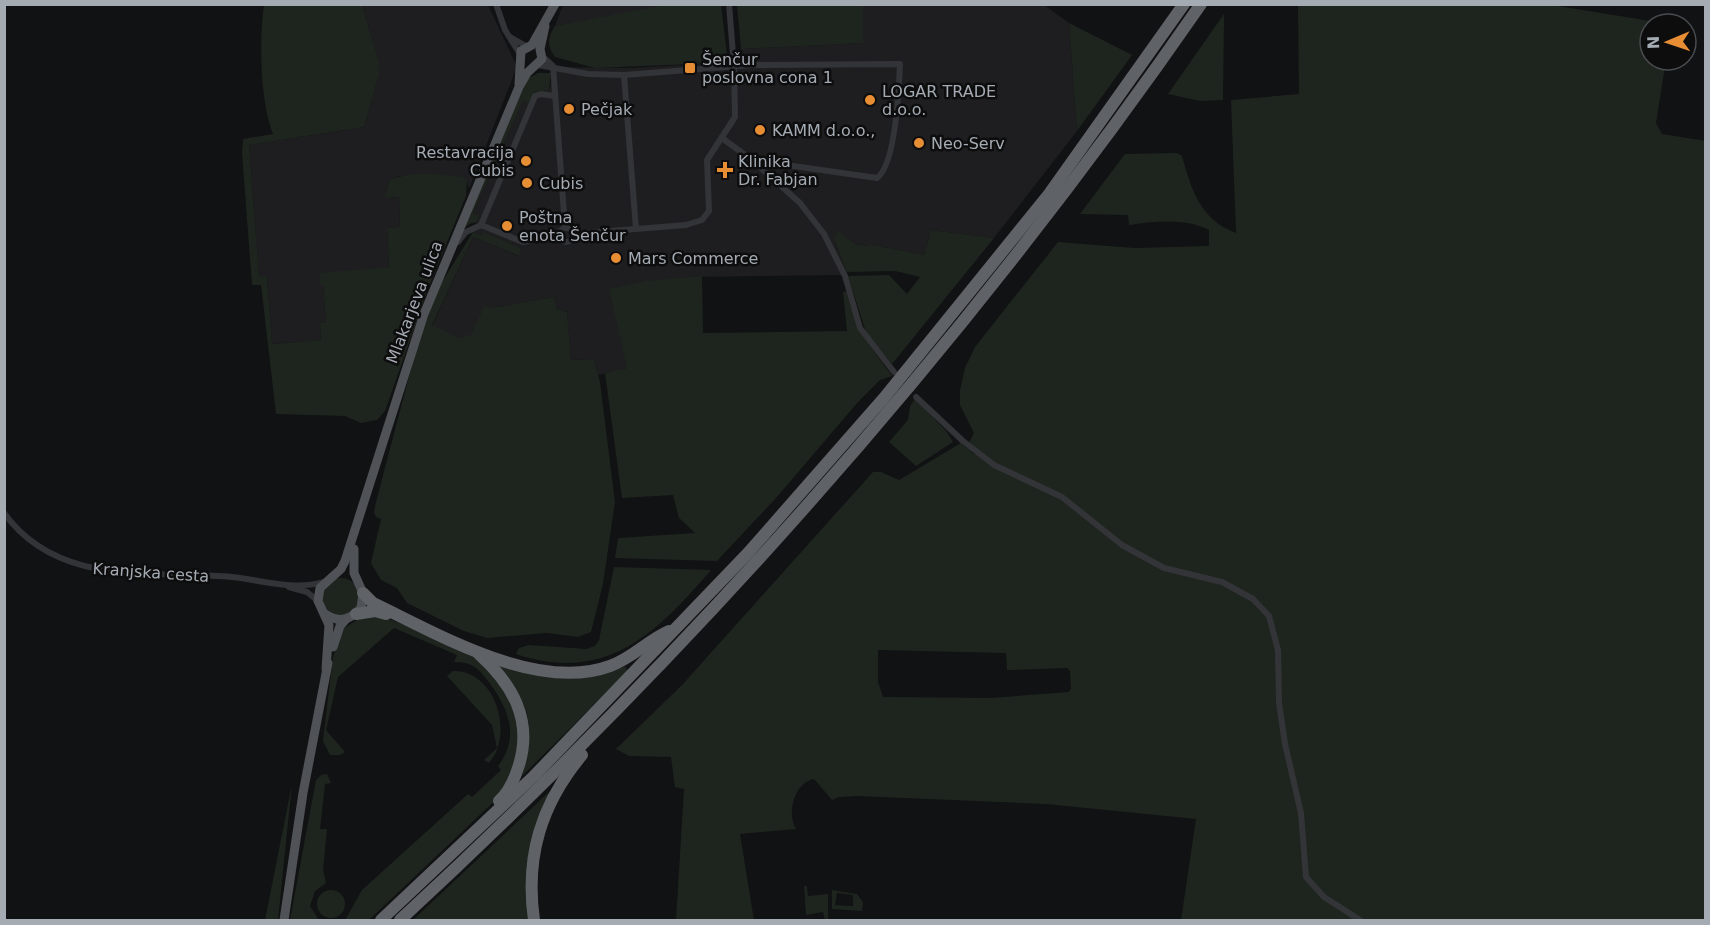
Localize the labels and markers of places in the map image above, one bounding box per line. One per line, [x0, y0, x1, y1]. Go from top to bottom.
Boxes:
place label: Šenčur poslovna cona 1 [702, 50, 833, 87]
marker: Šenčur poslovna cona 1 [683, 61, 697, 75]
place label: LOGAR TRADE d.o.o. [882, 82, 996, 119]
marker: LOGAR TRADE d.o.o. [863, 93, 877, 107]
place label: Pečjak [581, 100, 633, 119]
marker: Pečjak [562, 102, 576, 116]
place label: KAMM d.o.o., [772, 121, 875, 140]
marker: KAMM d.o.o., [753, 123, 767, 137]
place label: Neo-Serv [931, 134, 1005, 153]
marker: Neo-Serv [912, 136, 926, 150]
place label: Restavracija Cubis [416, 143, 514, 180]
place label: Klinika Dr. Fabjan [738, 152, 818, 189]
marker: Restavracija Cubis [519, 154, 533, 168]
marker: Klinika Dr. Fabjan [716, 161, 734, 179]
place label: Cubis [539, 174, 583, 193]
marker: Cubis [520, 176, 534, 190]
place label: Poštna enota Šenčur [519, 208, 626, 245]
marker: Poštna enota Šenčur [500, 219, 514, 233]
place label: Mars Commerce [628, 249, 758, 268]
marker: Mars Commerce [609, 251, 623, 265]

